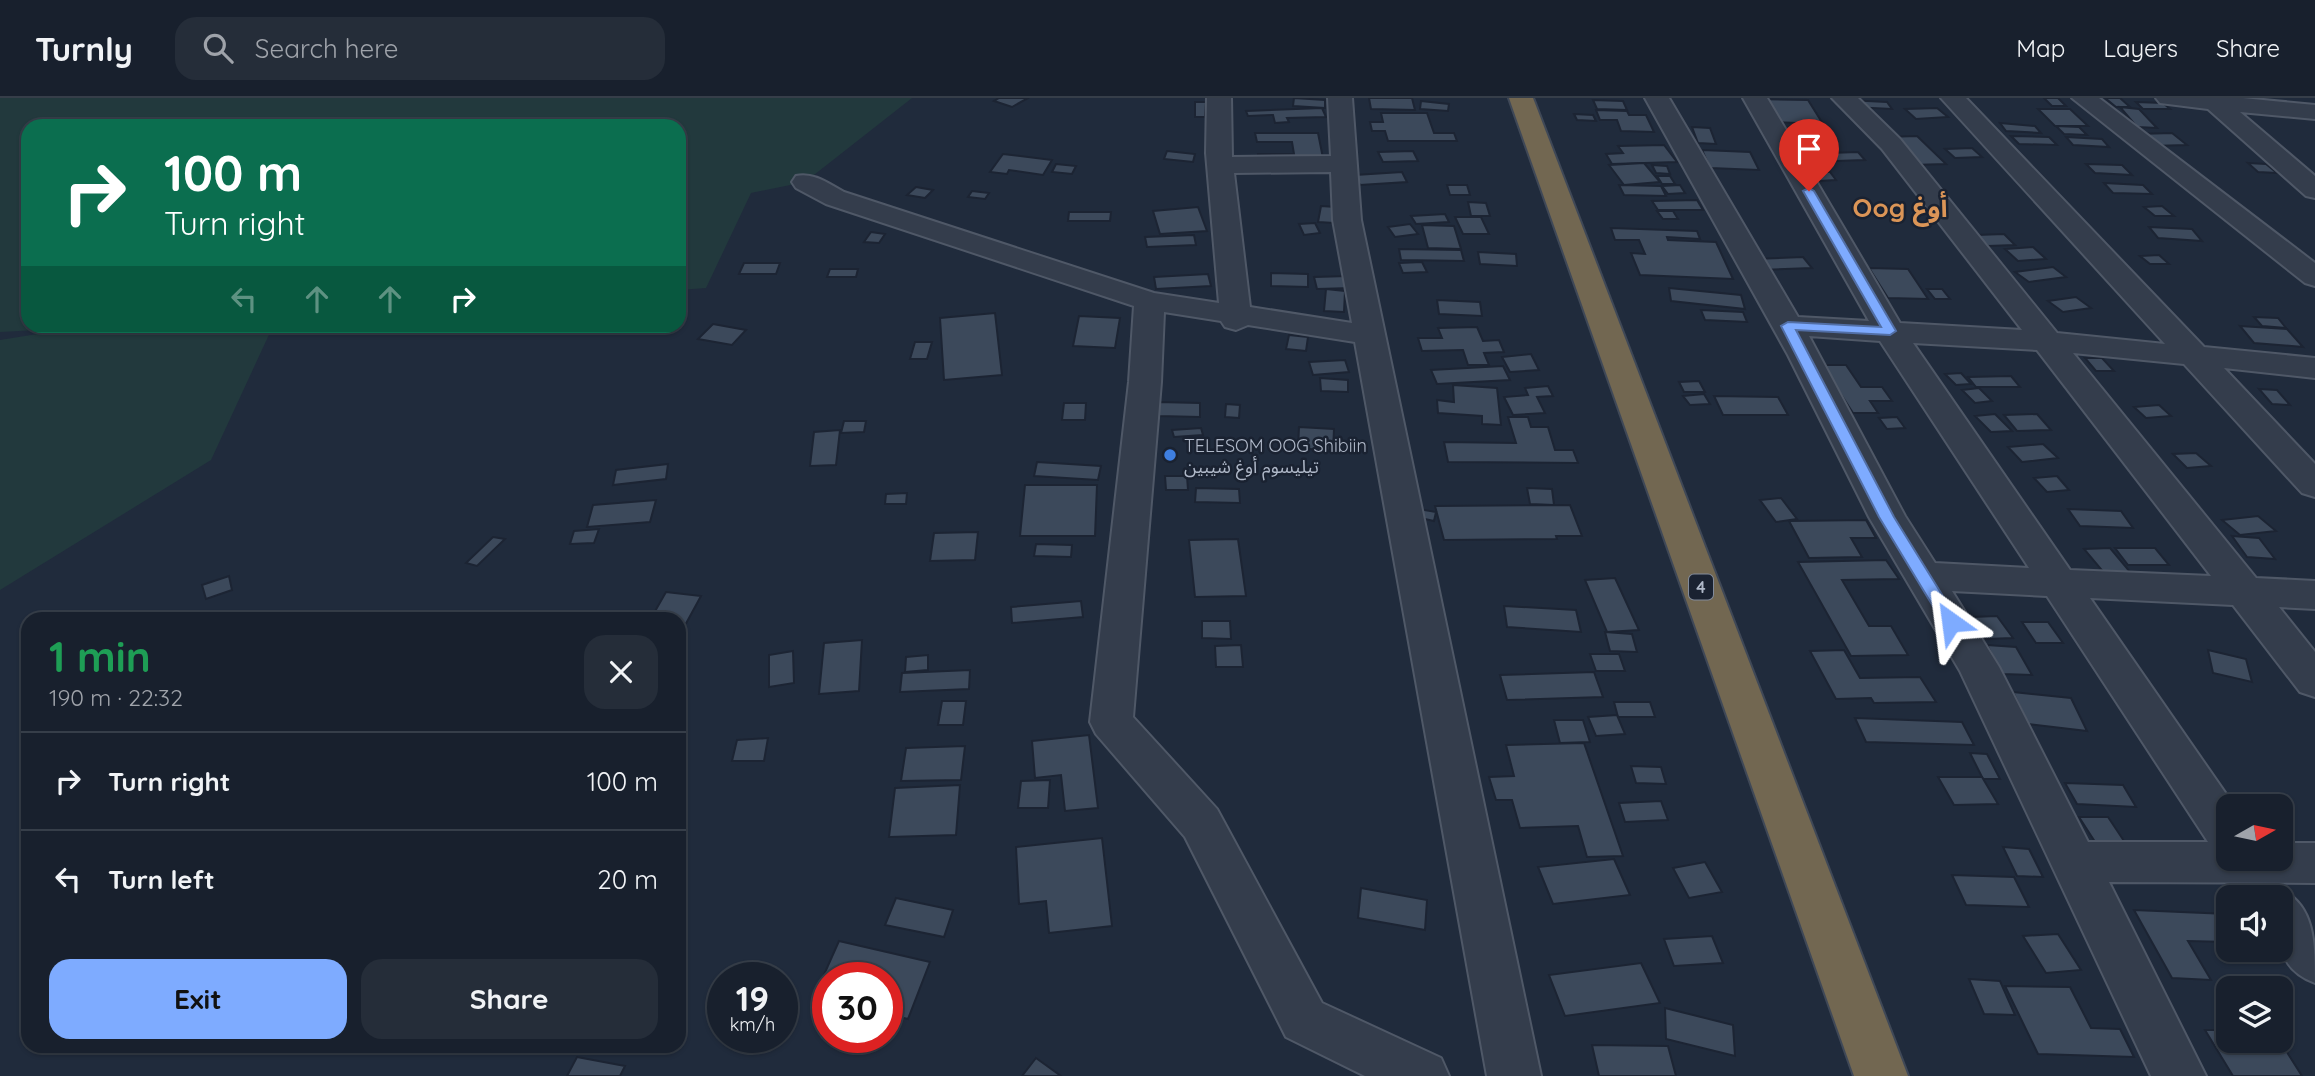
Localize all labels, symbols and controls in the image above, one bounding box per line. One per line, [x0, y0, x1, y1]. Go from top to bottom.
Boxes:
search box [175, 17, 665, 80]
text: Turnly [35, 28, 133, 69]
icon: search [199, 29, 237, 67]
text: Search here [255, 32, 398, 65]
text: Map [2016, 33, 2065, 63]
text: Layers [2103, 33, 2178, 63]
text: Share [2216, 33, 2280, 63]
pin [1779, 119, 1839, 191]
icon: arrive [1790, 130, 1828, 168]
text: 100 m [164, 142, 302, 203]
icon: right [49, 147, 140, 238]
district label: Oog أوغ [1853, 191, 1947, 227]
text: Turn right [164, 203, 305, 243]
icon: left [225, 280, 263, 318]
icon: ahead [298, 280, 336, 318]
icon: ahead [371, 280, 409, 318]
icon: right [444, 280, 482, 318]
place label: TELESOM OOG Shibiin تيليسوم أوغ شيبين [1184, 434, 1367, 481]
marker: TELESOM OOG Shibiin تيليسوم أوغ شيبين [1162, 447, 1178, 463]
road number: 4 [1689, 574, 1713, 600]
position arrow [1914, 585, 1988, 659]
text: 1 min [49, 630, 151, 683]
button: close [584, 635, 658, 709]
text: 190 m · 22:32 [49, 683, 183, 712]
icon: right [49, 762, 87, 800]
text: Turn right [108, 765, 230, 798]
text: 100 m [587, 765, 658, 798]
north arrow [2216, 794, 2292, 872]
map controls [2216, 794, 2293, 1053]
icon: left [49, 860, 87, 898]
text: Turn left [108, 863, 215, 896]
text: 20 m [597, 863, 658, 896]
button: sound [2216, 885, 2293, 962]
button: Exit [49, 959, 347, 1039]
button: Share [361, 959, 658, 1039]
speed limit sign: 30 [812, 962, 903, 1053]
text: 19 [736, 976, 769, 1020]
button: layers [2216, 976, 2293, 1053]
text: km/h [730, 1013, 775, 1036]

